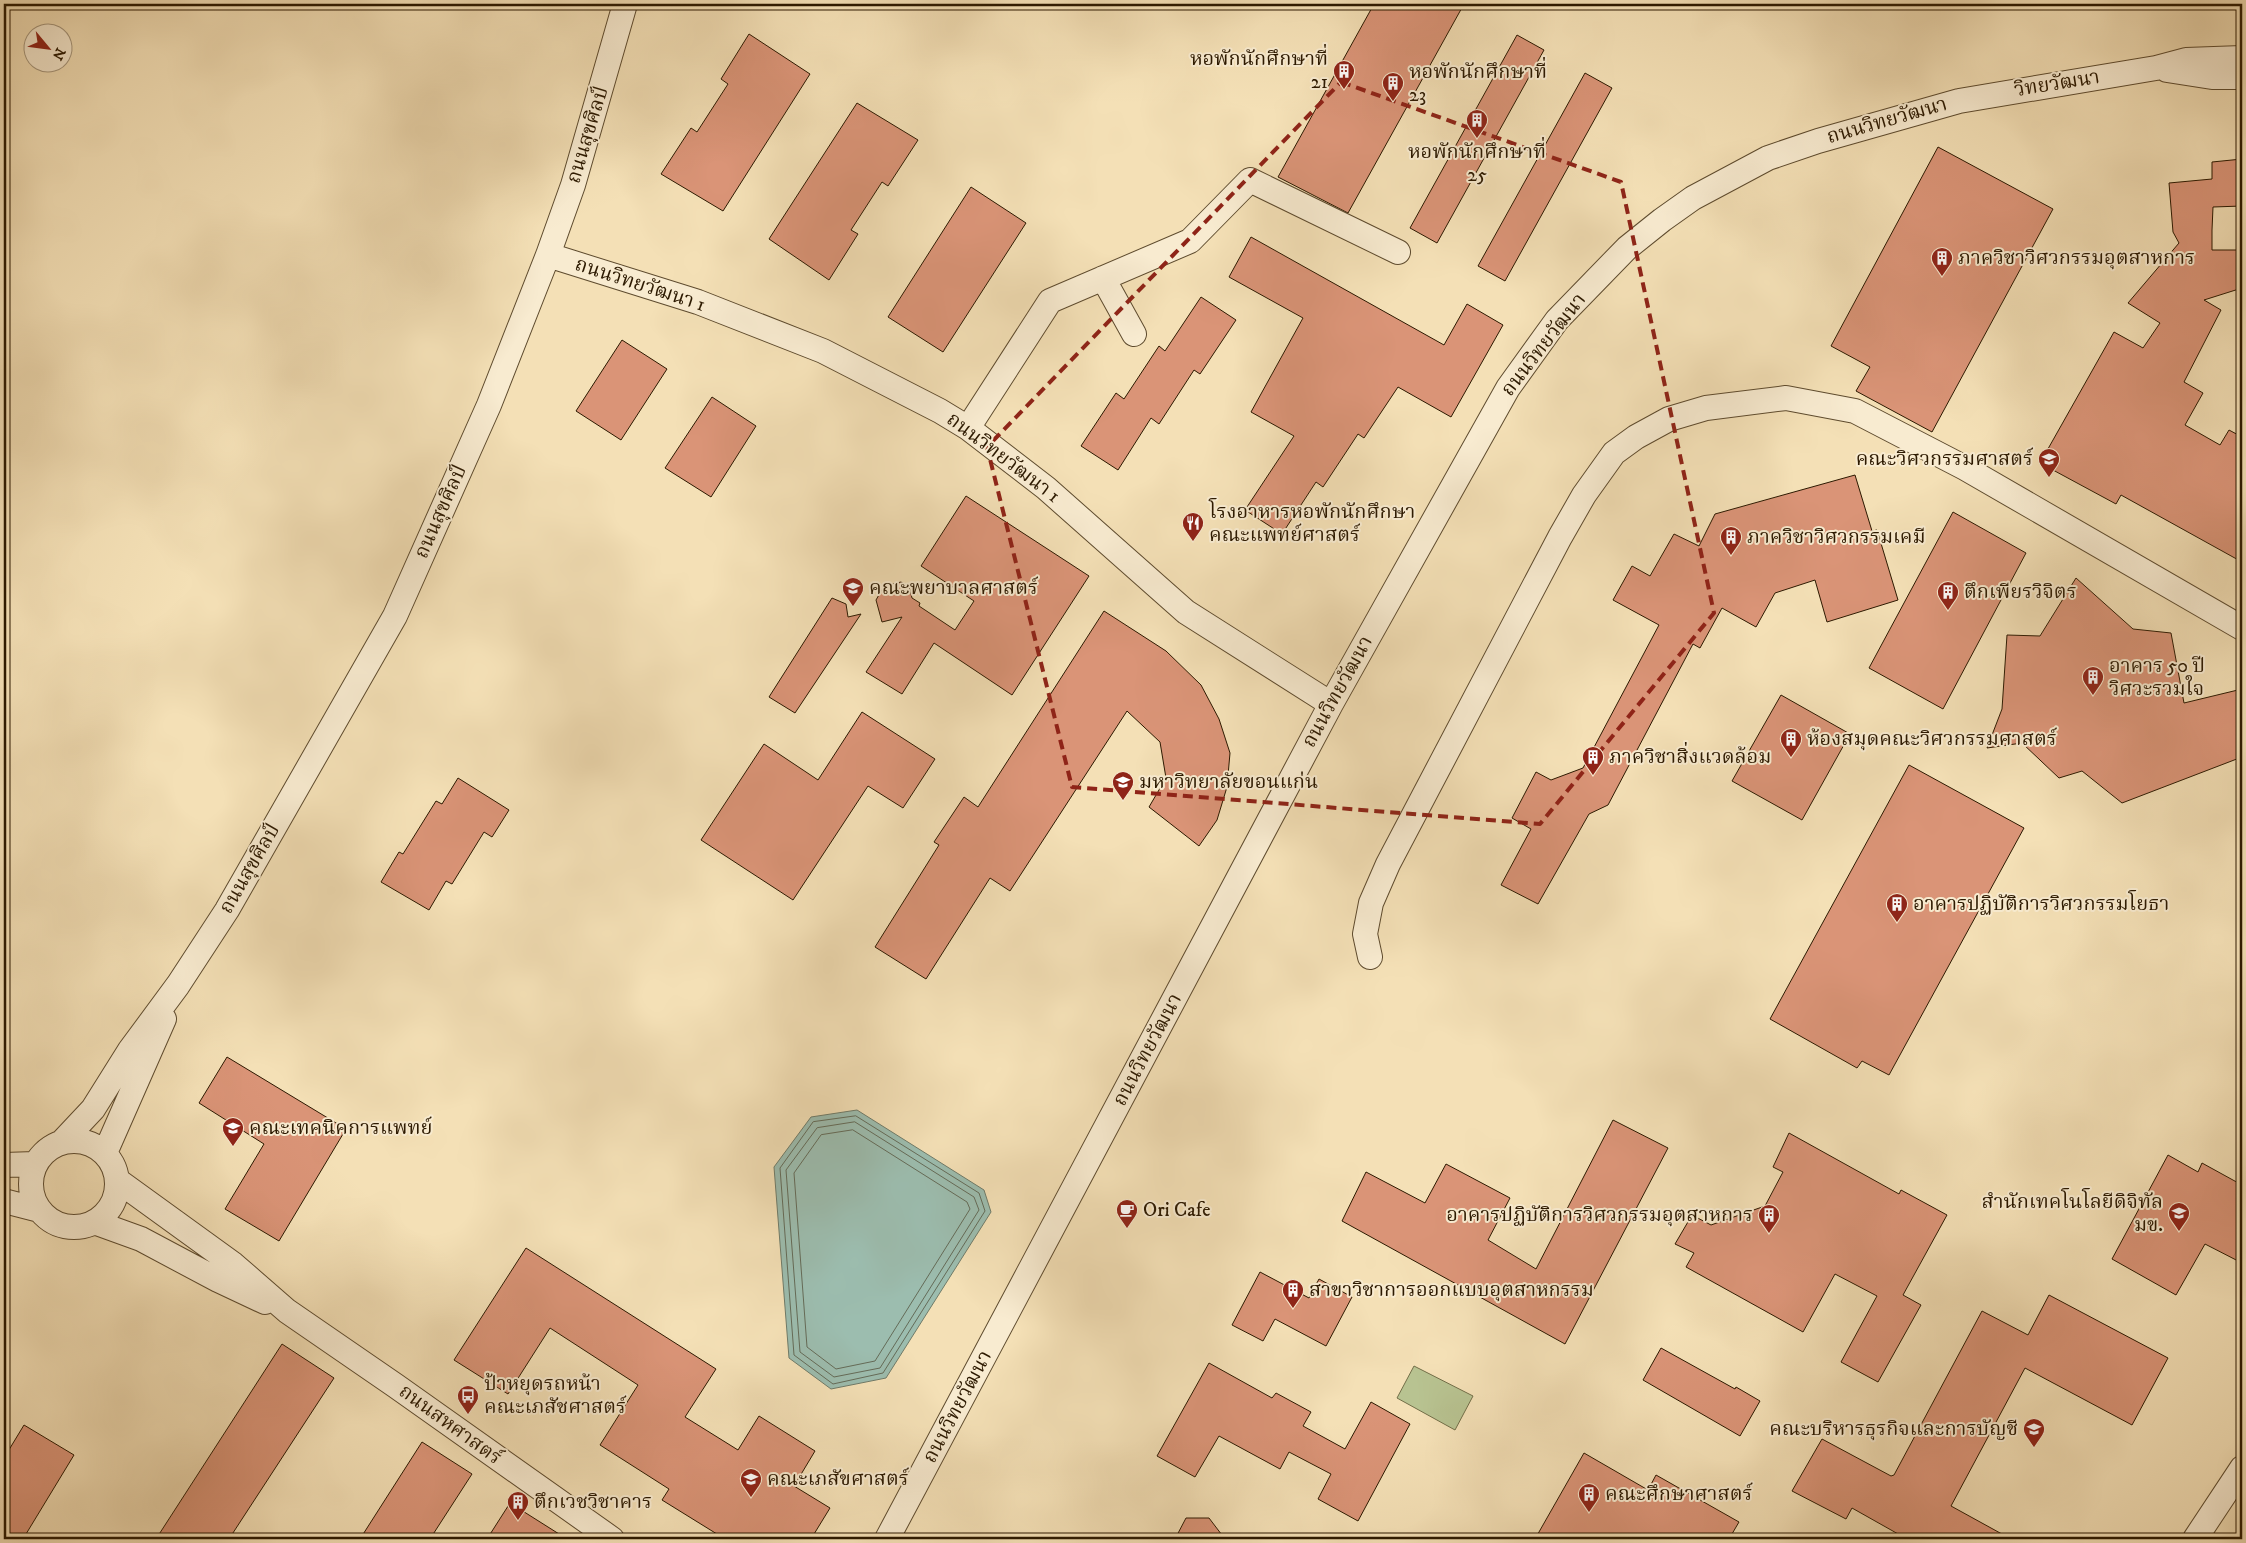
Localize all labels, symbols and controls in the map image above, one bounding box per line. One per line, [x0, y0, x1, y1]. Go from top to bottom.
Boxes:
north arrow [22, 22, 72, 72]
place label: หอพักนักศึกษาที่ 21 [1190, 43, 1328, 95]
text: N [48, 44, 69, 64]
place label: หอพักนักศึกษาที่ 23 [1409, 56, 1547, 108]
building icon: หอพักนักศึกษาที่ 21 [1332, 59, 1356, 90]
street label: วิทยวัฒนา [2012, 65, 2101, 103]
building icon: หอพักนักศึกษาที่ 23 [1381, 71, 1405, 102]
street label: ถนนสุขศิลป์ [561, 84, 615, 186]
street label: ถนนวิทยวัฒนา [1824, 92, 1950, 150]
building icon: หอพักนักศึกษาที่ 25 [1465, 108, 1489, 139]
place label: หอพักนักศึกษาที่ 25 [1408, 136, 1546, 188]
building icon: ภาควิชาวิศวกรรมอุตสาหการ [1930, 246, 1954, 277]
place label: ภาควิชาวิศวกรรมอุตสาหการ [1958, 246, 2195, 271]
street label: ถนนวิทยวัฒนา 1 [572, 252, 708, 318]
street label: ถนนวิทยวัฒนา [1496, 288, 1592, 402]
street label: ถนนวิทยวัฒนา 1 [941, 407, 1065, 509]
place label: คณะวิศวกรรมศาสตร์ [1856, 447, 2034, 472]
school or university icon: คณะวิศวกรรมศาสตร์ [2037, 447, 2061, 478]
street label: ถนนสุขศิลป์ [409, 461, 473, 563]
place label: โรงอาหารหอพักนักศึกษา คณะแพทย์ศาสตร์ [1208, 497, 1415, 548]
restaurant icon: โรงอาหารหอพักนักศึกษา คณะแพทย์ศาสตร์ [1181, 511, 1205, 542]
building icon: ภาควิชาวิศวกรรมเคมี [1719, 525, 1743, 556]
place label: ภาควิชาวิศวกรรมเคมี [1747, 525, 1926, 550]
school or university icon: คณะพยาบาลศาสตร์ [841, 576, 865, 607]
place label: คณะพยาบาลศาสตร์ [869, 576, 1039, 601]
building icon: ตึกเพียรวิจิตร [1936, 580, 1960, 611]
place label: ตึกเพียรวิจิตร [1964, 580, 2077, 605]
street label: ถนนวิทยวัฒนา [1297, 632, 1379, 752]
place label: อาคาร 50 ปี วิศวะรวมใจ [2109, 654, 2205, 702]
building icon: อาคาร 50 ปี วิศวะรวมใจ [2081, 665, 2105, 696]
building icon: ห้องสมุดคณะวิศวกรรมศาสตร์ [1779, 727, 1803, 758]
place label: ห้องสมุดคณะวิศวกรรมศาสตร์ [1807, 727, 2058, 752]
place label: ภาควิชาสิ่งแวดล้อม [1609, 741, 1771, 770]
building icon: ภาควิชาสิ่งแวดล้อม [1581, 745, 1605, 776]
school or university icon: มหาวิทยาลัยขอนแก่น [1111, 770, 1135, 801]
place label: มหาวิทยาลัยขอนแก่น [1139, 770, 1318, 795]
street label: ถนนสุขศิลป์ [214, 819, 286, 919]
place label: อาคารปฏิบัติการวิศวกรรมโยธา [1913, 889, 2169, 917]
building icon: อาคารปฏิบัติการวิศวกรรมโยธา [1885, 892, 1909, 923]
street label: ถนนวิทยวัฒนา [1108, 989, 1188, 1111]
school or university icon: คณะเทคนิคการแพทย์ [221, 1116, 245, 1147]
place label: คณะเทคนิคการแพทย์ [249, 1116, 432, 1141]
place label: สำนักเทคโนโลยีดิจิทัล มข. [1982, 1187, 2163, 1238]
cafe icon: Ori Cafe [1115, 1198, 1139, 1229]
place label: Ori Cafe [1143, 1198, 1210, 1223]
school or university icon: สำนักเทคโนโลยีดิจิทัล มข. [2167, 1201, 2191, 1232]
place label: อาคารปฏิบัติการวิศวกรรมอุตสาหการ [1446, 1203, 1753, 1228]
building icon: อาคารปฏิบัติการวิศวกรรมอุตสาหการ [1757, 1203, 1781, 1234]
building icon: สาขาวิชาการออกแบบอุตสาหกรรม [1281, 1278, 1305, 1309]
place label: สาขาวิชาการออกแบบอุตสาหกรรม [1309, 1278, 1594, 1303]
street label: ถนนวิทยวัฒนา [918, 1346, 998, 1468]
place label: ป้าหยุดรถหน้า คณะเภสัชศาสตร์ [484, 1372, 627, 1420]
street label: ถนนสหศาสตร์ [394, 1379, 507, 1471]
bus stop icon: ป้าหยุดรถหน้า คณะเภสัชศาสตร์ [456, 1384, 480, 1415]
place label: คณะบริหารธุรกิจและการบัญชี [1769, 1417, 2018, 1442]
school or university icon: คณะบริหารธุรกิจและการบัญชี [2022, 1417, 2046, 1448]
school or university icon: คณะเภสัขศาสตร์ [739, 1467, 763, 1498]
place label: คณะเภสัขศาสตร์ [767, 1467, 910, 1492]
building icon: คณะศึกษาศาสตร์ [1577, 1482, 1601, 1513]
place label: คณะศึกษาศาสตร์ [1605, 1482, 1753, 1507]
building icon: ตึกเวชวิชาคาร [506, 1490, 530, 1521]
place label: ตึกเวชวิชาคาร [534, 1490, 652, 1515]

